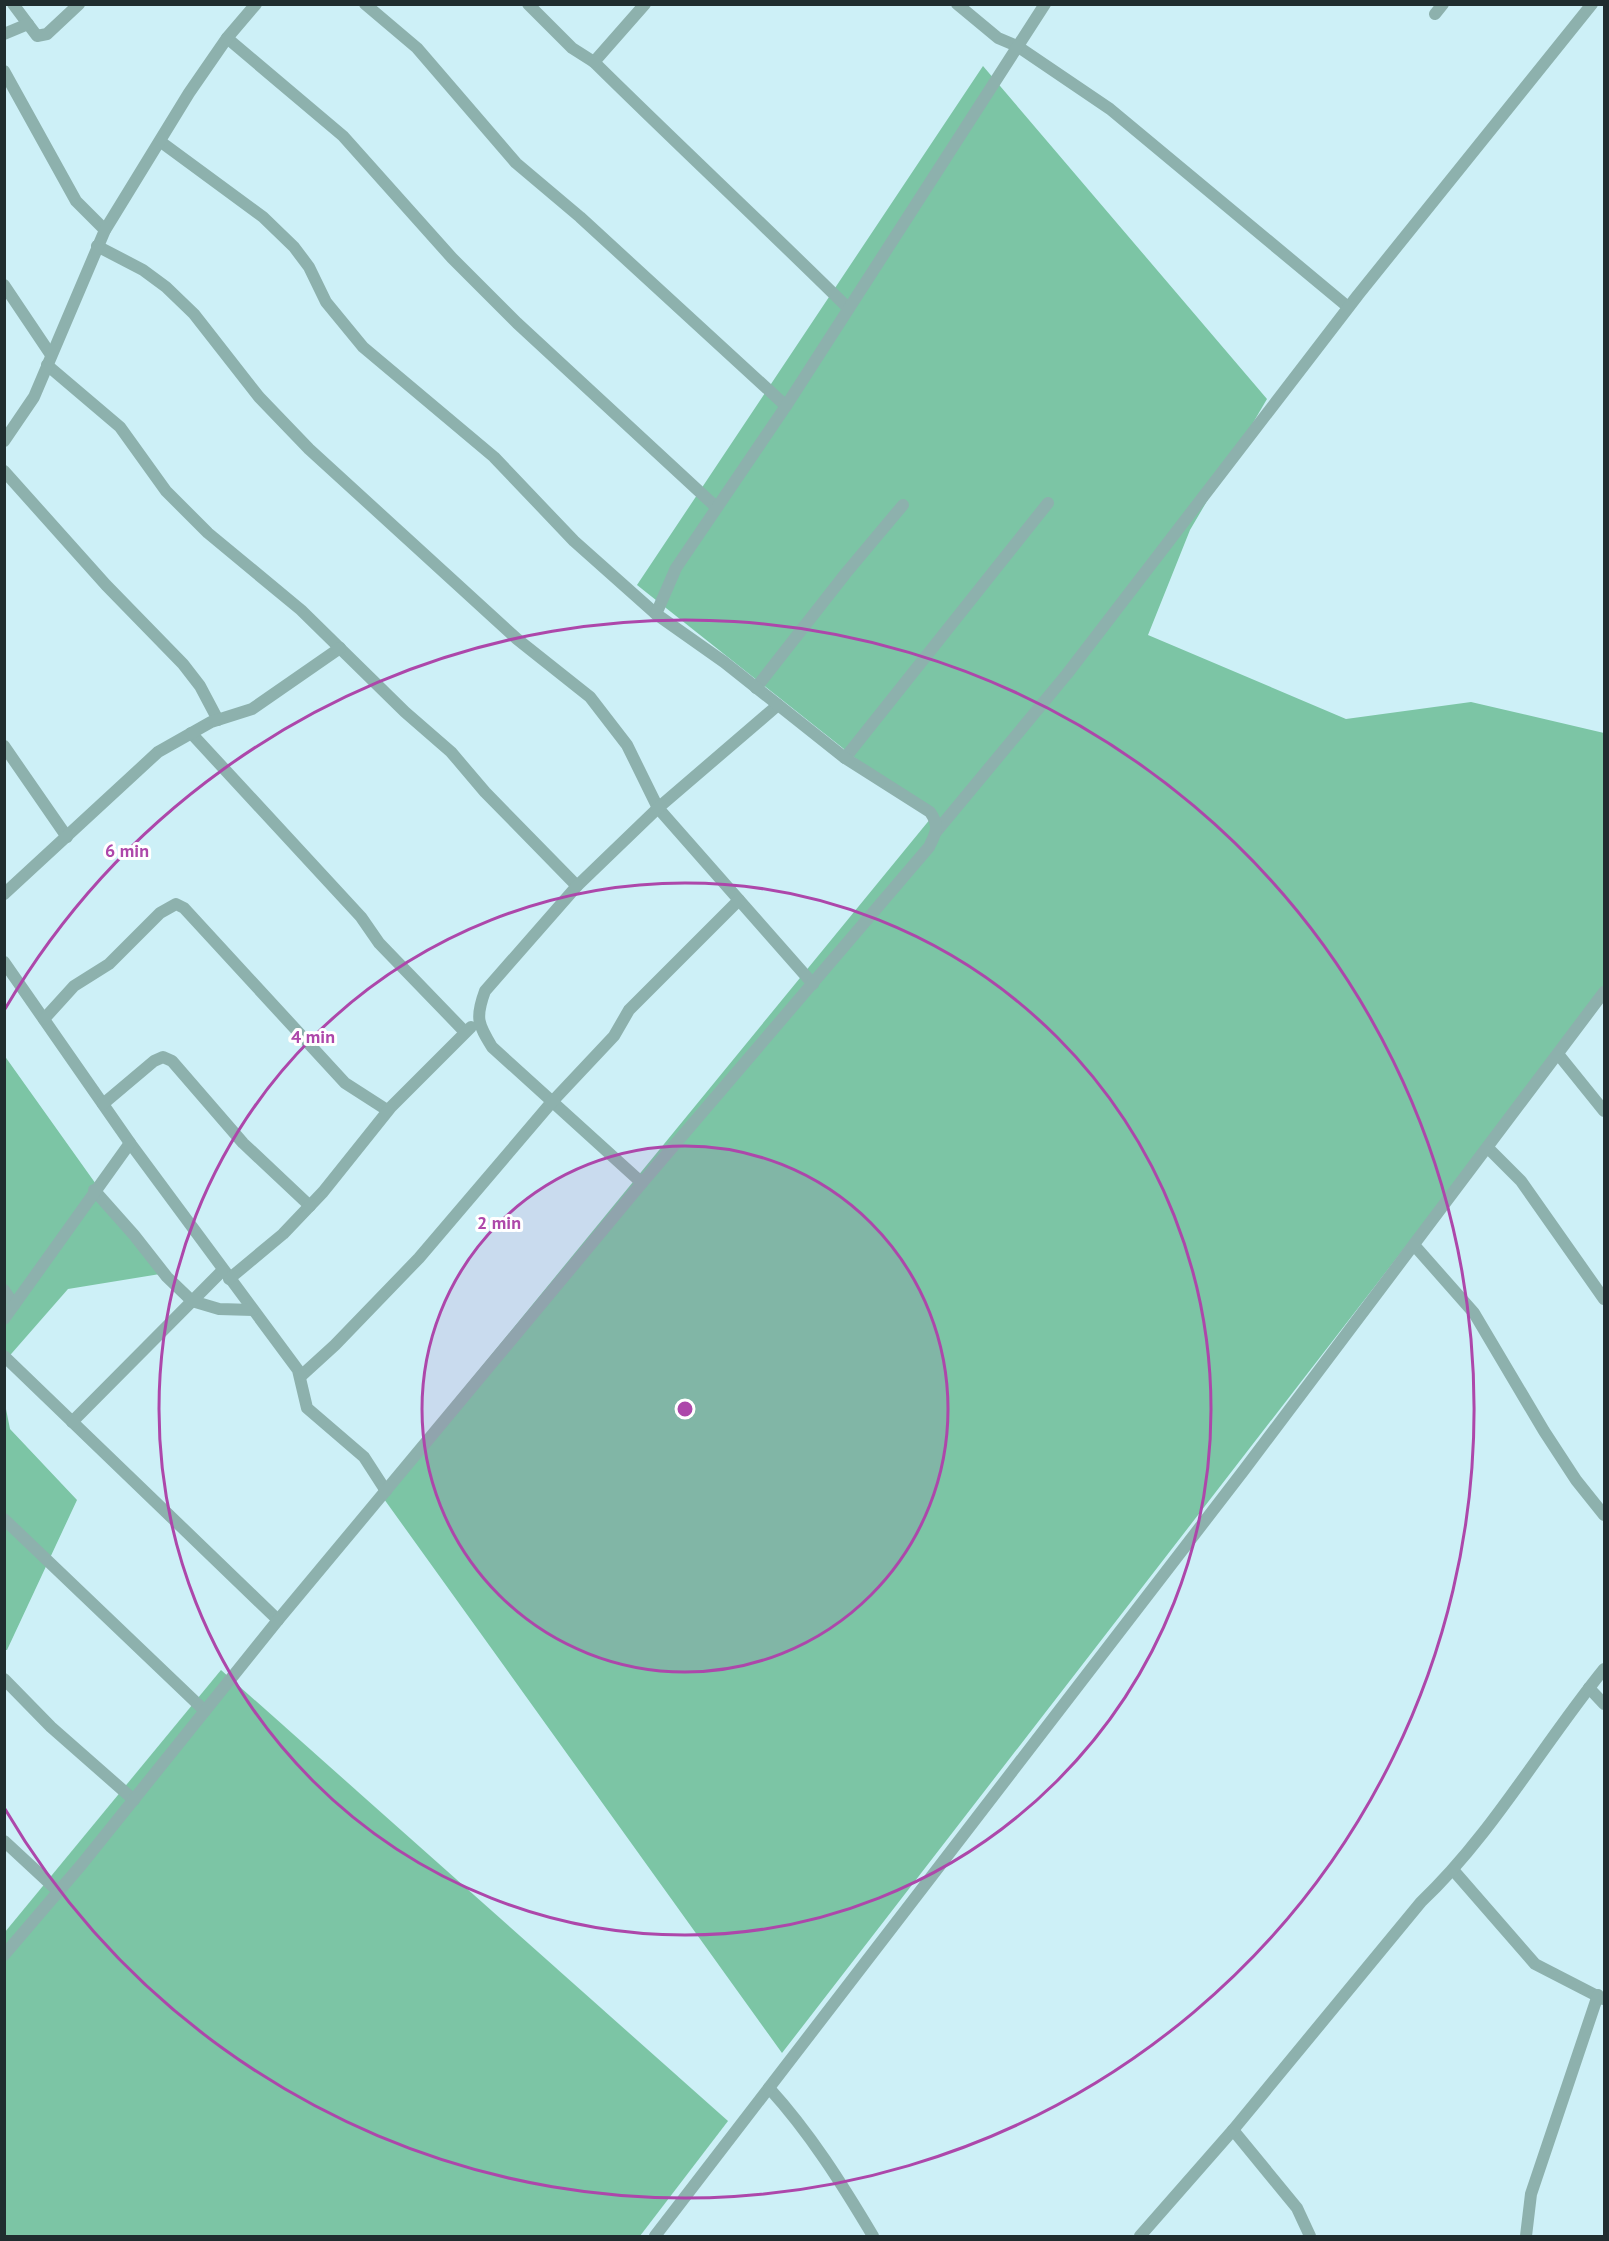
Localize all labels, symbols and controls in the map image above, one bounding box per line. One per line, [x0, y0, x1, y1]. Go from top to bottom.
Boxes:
text: 6 min [105, 839, 149, 862]
text: 4 min [291, 1025, 335, 1048]
text: 2 min [477, 1211, 521, 1234]
centre of rings [675, 1399, 695, 1419]

